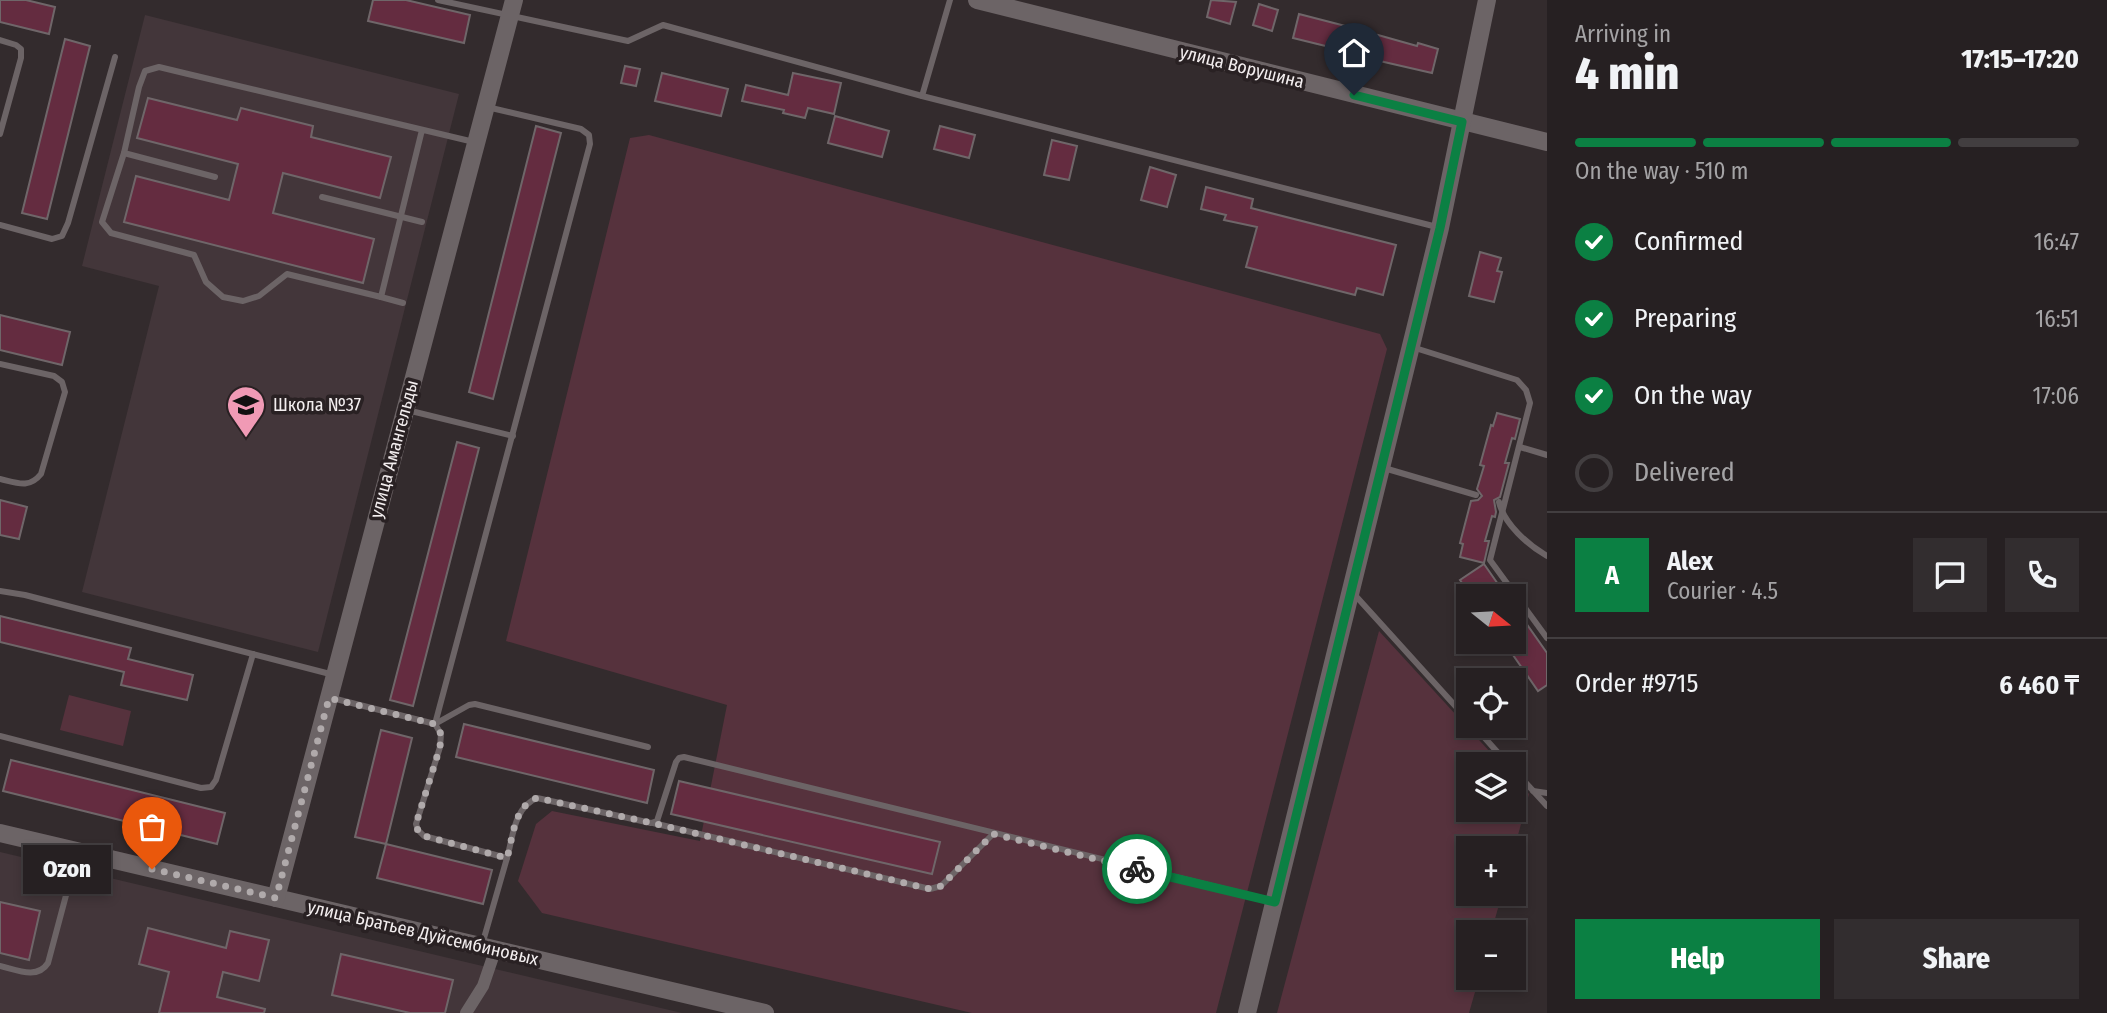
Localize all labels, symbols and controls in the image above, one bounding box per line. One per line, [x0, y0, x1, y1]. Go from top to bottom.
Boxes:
text: Arriving in [1575, 20, 1671, 48]
pin [1324, 23, 1384, 95]
icon: home [1335, 34, 1373, 72]
street label: улица Ворушина [1178, 41, 1307, 93]
text: 17:15–17:20 [1961, 44, 2079, 75]
text: 4 min [1575, 46, 1679, 101]
text: On the way · 510 m [1575, 157, 1749, 185]
icon: check [1575, 223, 1613, 261]
text: Confirmed [1634, 226, 1744, 257]
text: 16:47 [2034, 228, 2079, 256]
icon: check [1575, 300, 1613, 338]
text: Preparing [1634, 303, 1736, 334]
text: 16:51 [2035, 305, 2079, 333]
icon: check [1575, 377, 1613, 415]
street label: улица Амангельды [365, 378, 423, 520]
text: On the way [1634, 380, 1752, 411]
text: 17:06 [2032, 382, 2079, 410]
school or university icon: Школа №37 [225, 384, 267, 439]
place label: Школа №37 [273, 394, 361, 416]
text: Delivered [1634, 457, 1735, 488]
button: chat [1913, 538, 1987, 612]
button: phone [2005, 538, 2079, 612]
text: Alex [1667, 546, 1713, 577]
text: A [1605, 560, 1619, 591]
text: Courier · 4.5 [1667, 577, 1778, 605]
north arrow [1456, 584, 1526, 654]
map controls [1456, 584, 1526, 990]
button: locate [1456, 668, 1526, 738]
text: Order #9715 [1575, 668, 1698, 699]
text: 6 460 ₸ [1999, 670, 2079, 701]
button: layers [1456, 752, 1526, 822]
pin [122, 797, 182, 869]
icon: bag [133, 808, 171, 846]
courier [1102, 834, 1172, 904]
button: + [1456, 836, 1526, 906]
callout: Ozon [23, 844, 110, 894]
icon: bike [1118, 850, 1156, 888]
text: Ozon [43, 855, 91, 883]
street label: улица Братьев Дуйсембиновых [305, 896, 541, 970]
button: Help [1575, 919, 1820, 999]
button: Share [1834, 919, 2079, 999]
button: − [1456, 920, 1526, 990]

